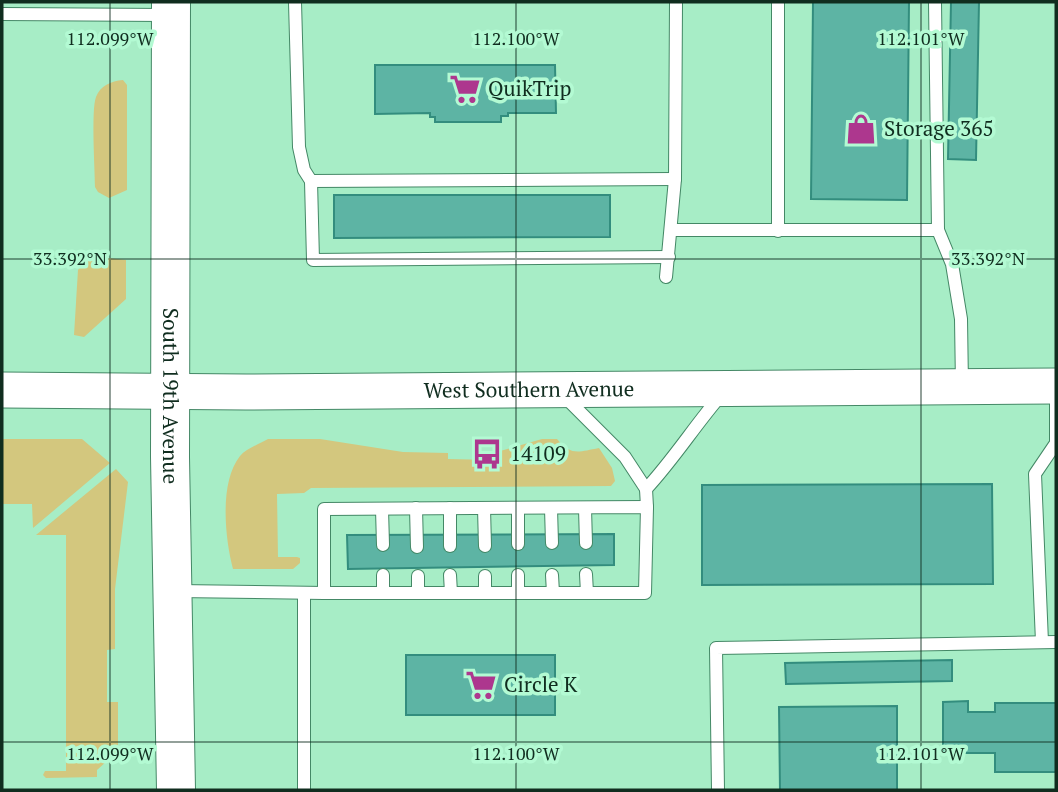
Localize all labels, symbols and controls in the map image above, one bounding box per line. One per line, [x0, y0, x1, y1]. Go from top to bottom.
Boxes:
text: 112.099°W [66, 26, 154, 50]
text: 112.100°W [472, 26, 560, 50]
text: 112.101°W [877, 26, 965, 50]
supermarket icon: QuikTrip [448, 72, 482, 106]
place label: QuikTrip [488, 74, 572, 102]
shop icon: Storage 365 [844, 112, 878, 146]
place label: Storage 365 [884, 114, 994, 142]
text: 33.392°N [33, 246, 107, 270]
text: 33.392°N [951, 246, 1025, 270]
street label: South 19th Avenue [157, 308, 185, 484]
street label: West Southern Avenue [424, 374, 634, 404]
bus stop icon: 14109 [470, 437, 504, 471]
place label: 14109 [510, 439, 566, 467]
supermarket icon: Circle K [464, 668, 498, 702]
place label: Circle K [504, 670, 578, 698]
text: 112.099°W [66, 741, 154, 765]
text: 112.100°W [472, 741, 560, 765]
text: 112.101°W [877, 741, 965, 765]

